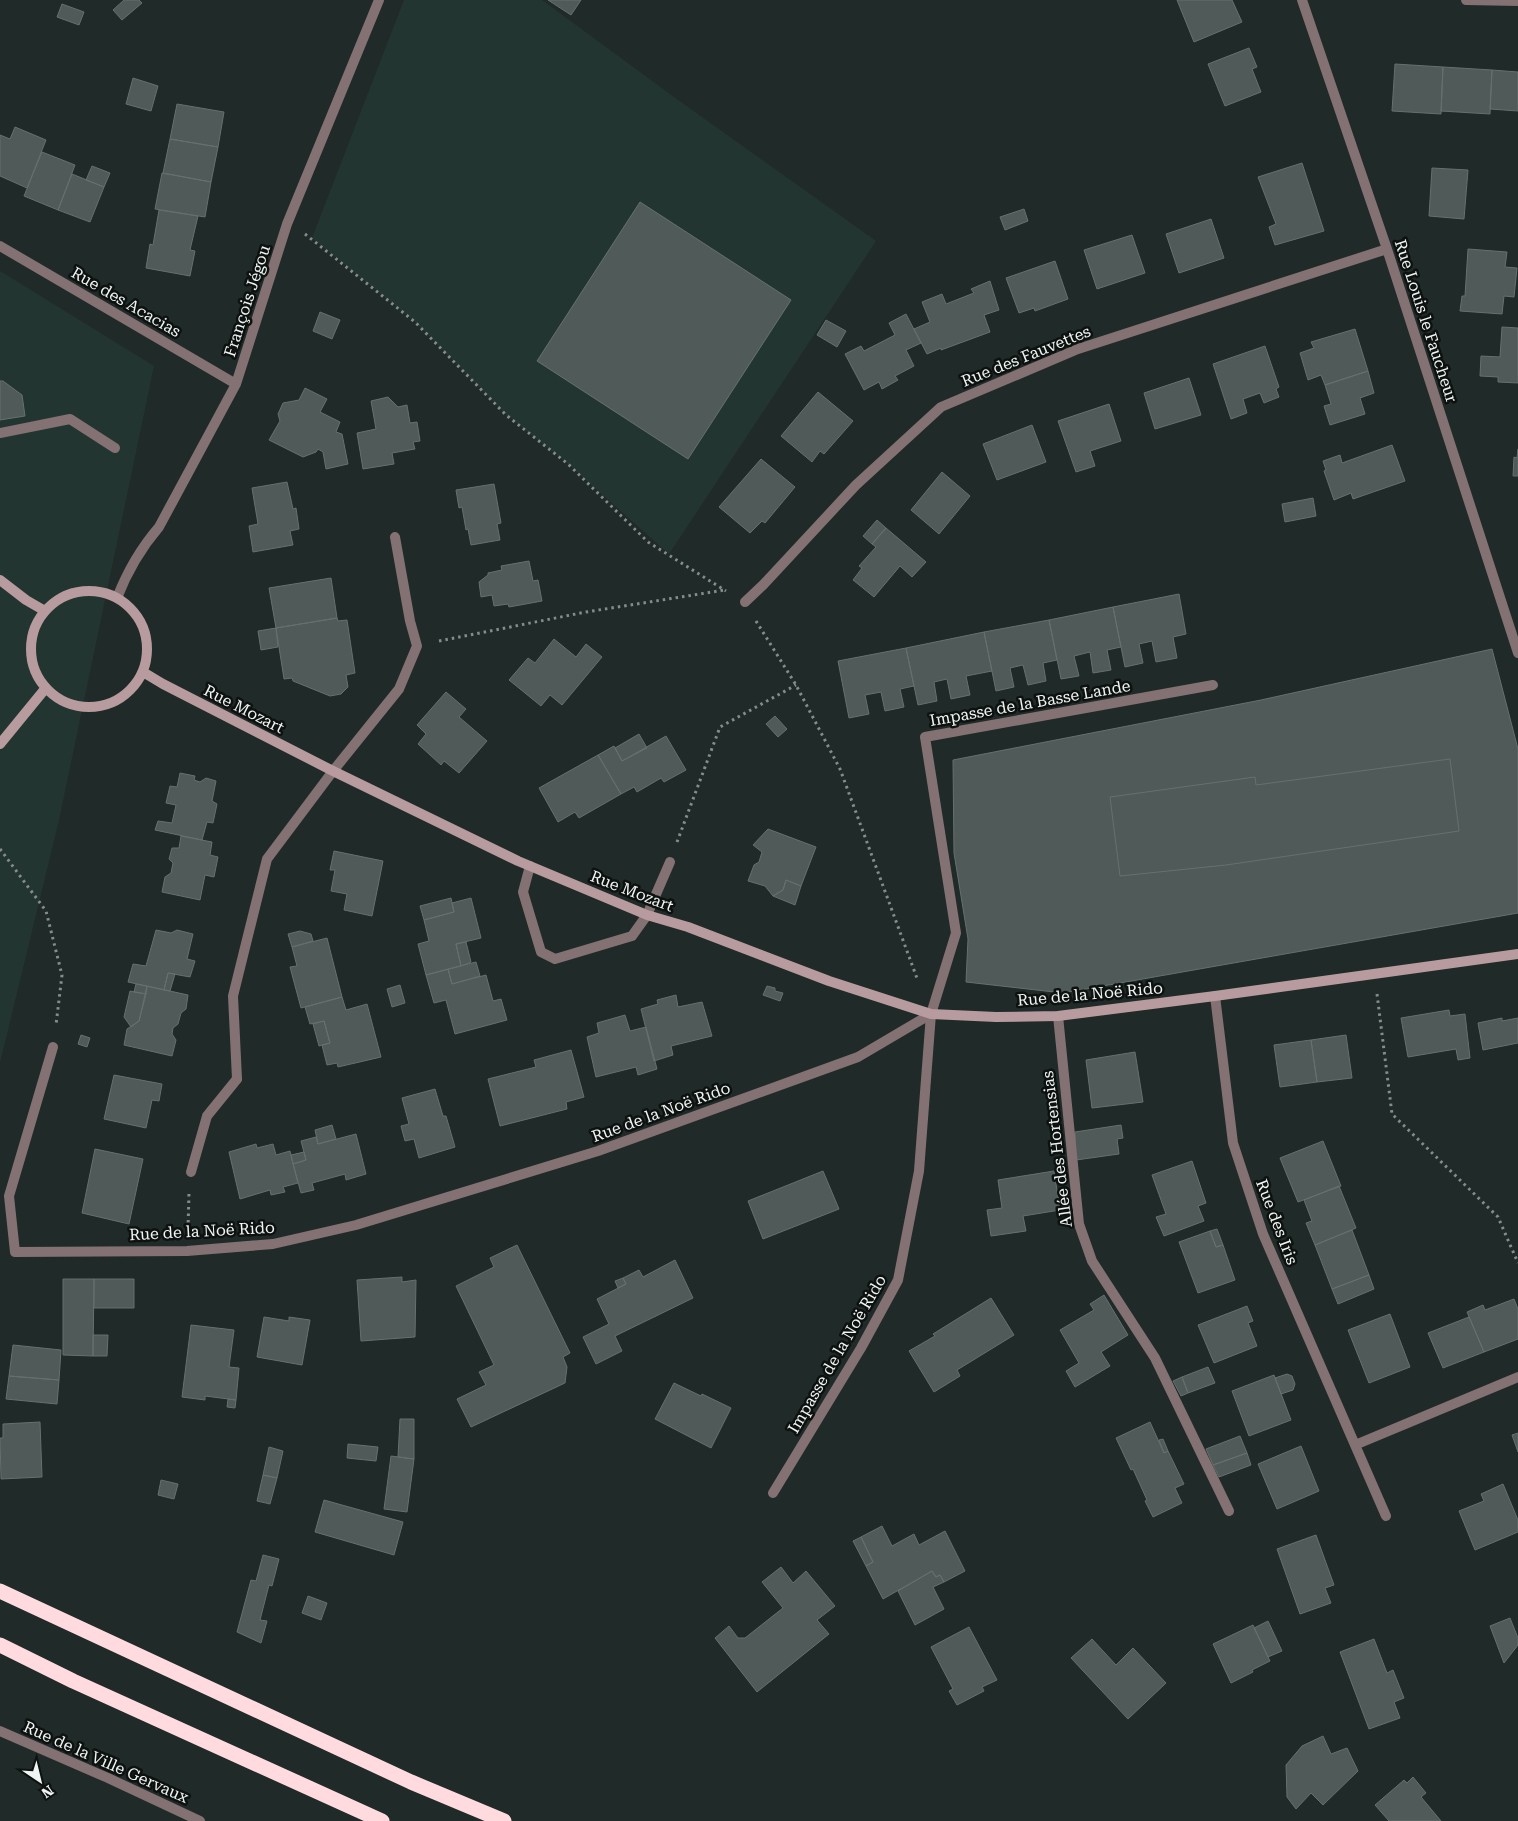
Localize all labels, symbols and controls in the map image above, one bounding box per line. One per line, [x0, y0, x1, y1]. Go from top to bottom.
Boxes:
street label: Rue Louis le Faucheur [1391, 237, 1461, 405]
street label: François Jégou [220, 243, 274, 359]
street label: Rue des Acacias [68, 263, 184, 341]
street label: Rue des Fauvettes [959, 321, 1094, 391]
street label: Impasse de la Basse Lande [928, 676, 1132, 730]
street label: Rue Mozart [201, 681, 287, 737]
street label: Rue Mozart [588, 866, 676, 916]
street label: Rue de la Noë Rido [1016, 978, 1164, 1010]
street label: Allée des Hortensias [1038, 1069, 1076, 1228]
street label: Rue de la Noë Rido [589, 1078, 733, 1146]
street label: Rue des Iris [1252, 1177, 1302, 1268]
street label: Rue de la Noë Rido [129, 1218, 276, 1244]
street label: Impasse de la Noë Rido [784, 1271, 890, 1437]
street label: Rue de la Ville Gervaux [21, 1717, 192, 1807]
north arrow [15, 1756, 65, 1806]
text: N [38, 1782, 56, 1801]

